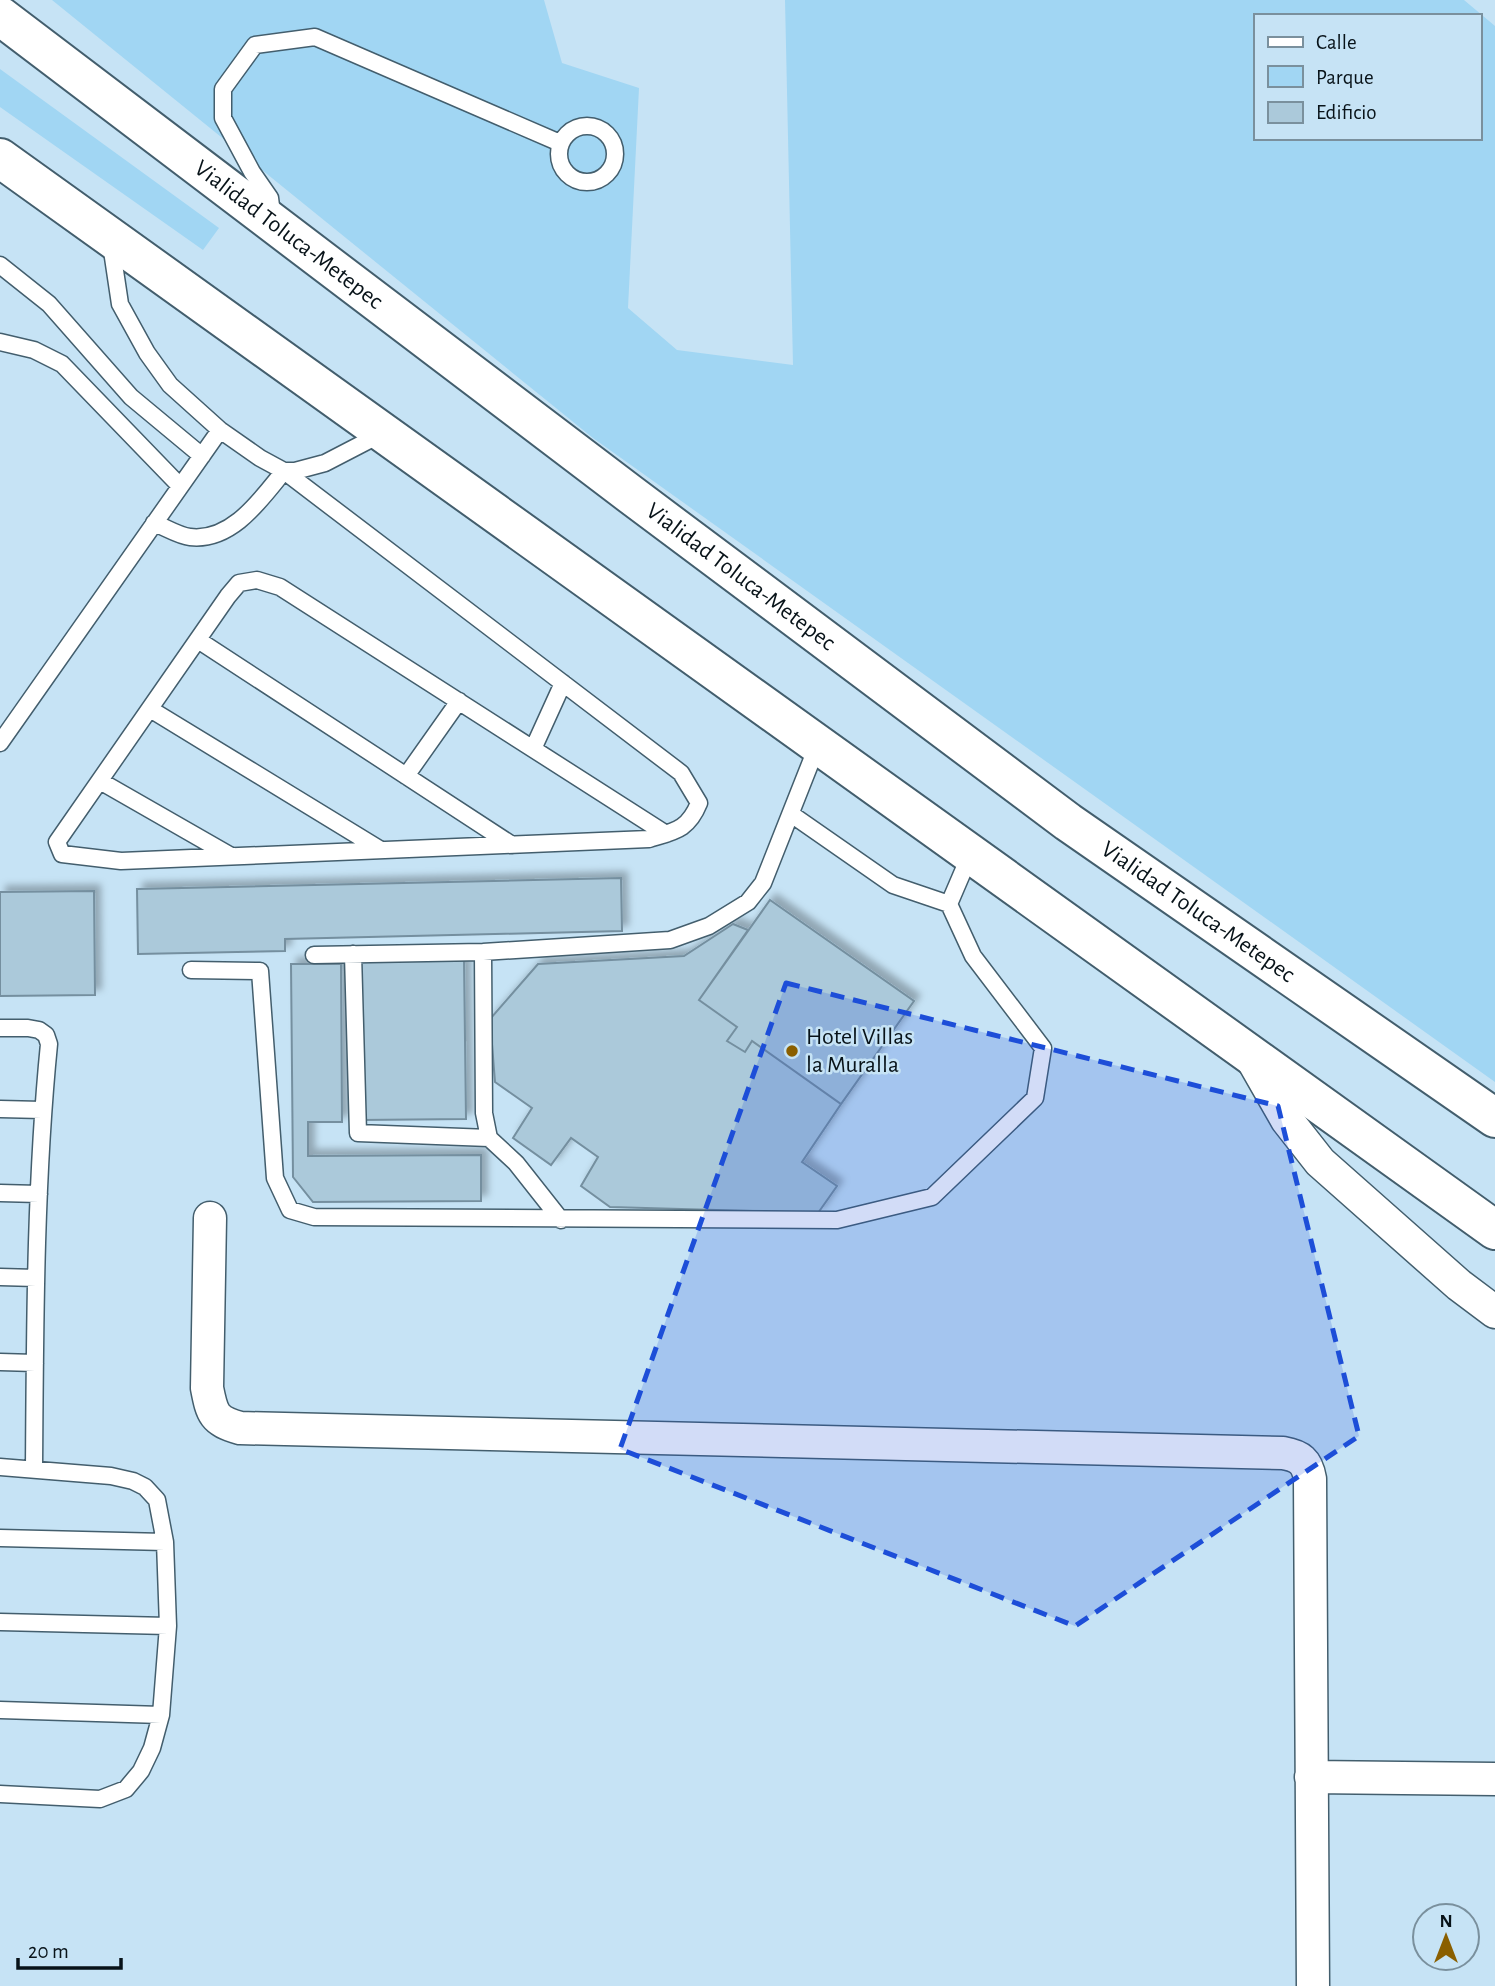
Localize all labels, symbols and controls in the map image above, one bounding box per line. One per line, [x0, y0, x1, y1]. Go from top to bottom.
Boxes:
legend [1254, 14, 1481, 140]
text: Calle [1316, 32, 1357, 53]
text: Parque [1316, 67, 1374, 88]
text: Edificio [1316, 102, 1377, 123]
street label: Vialidad Toluca-Metepec [190, 156, 387, 314]
street label: Vialidad Toluca-Metepec [642, 498, 840, 655]
street label: Vialidad Toluca-Metepec [1097, 837, 1299, 987]
place label: Hotel Villas la Muralla [806, 1025, 913, 1077]
marker: Hotel Villas la Muralla [784, 1043, 800, 1059]
north arrow [1411, 1902, 1481, 1972]
text: N [1439, 1912, 1453, 1931]
scale bar [18, 1926, 121, 1970]
text: 20 m [28, 1941, 69, 1962]

